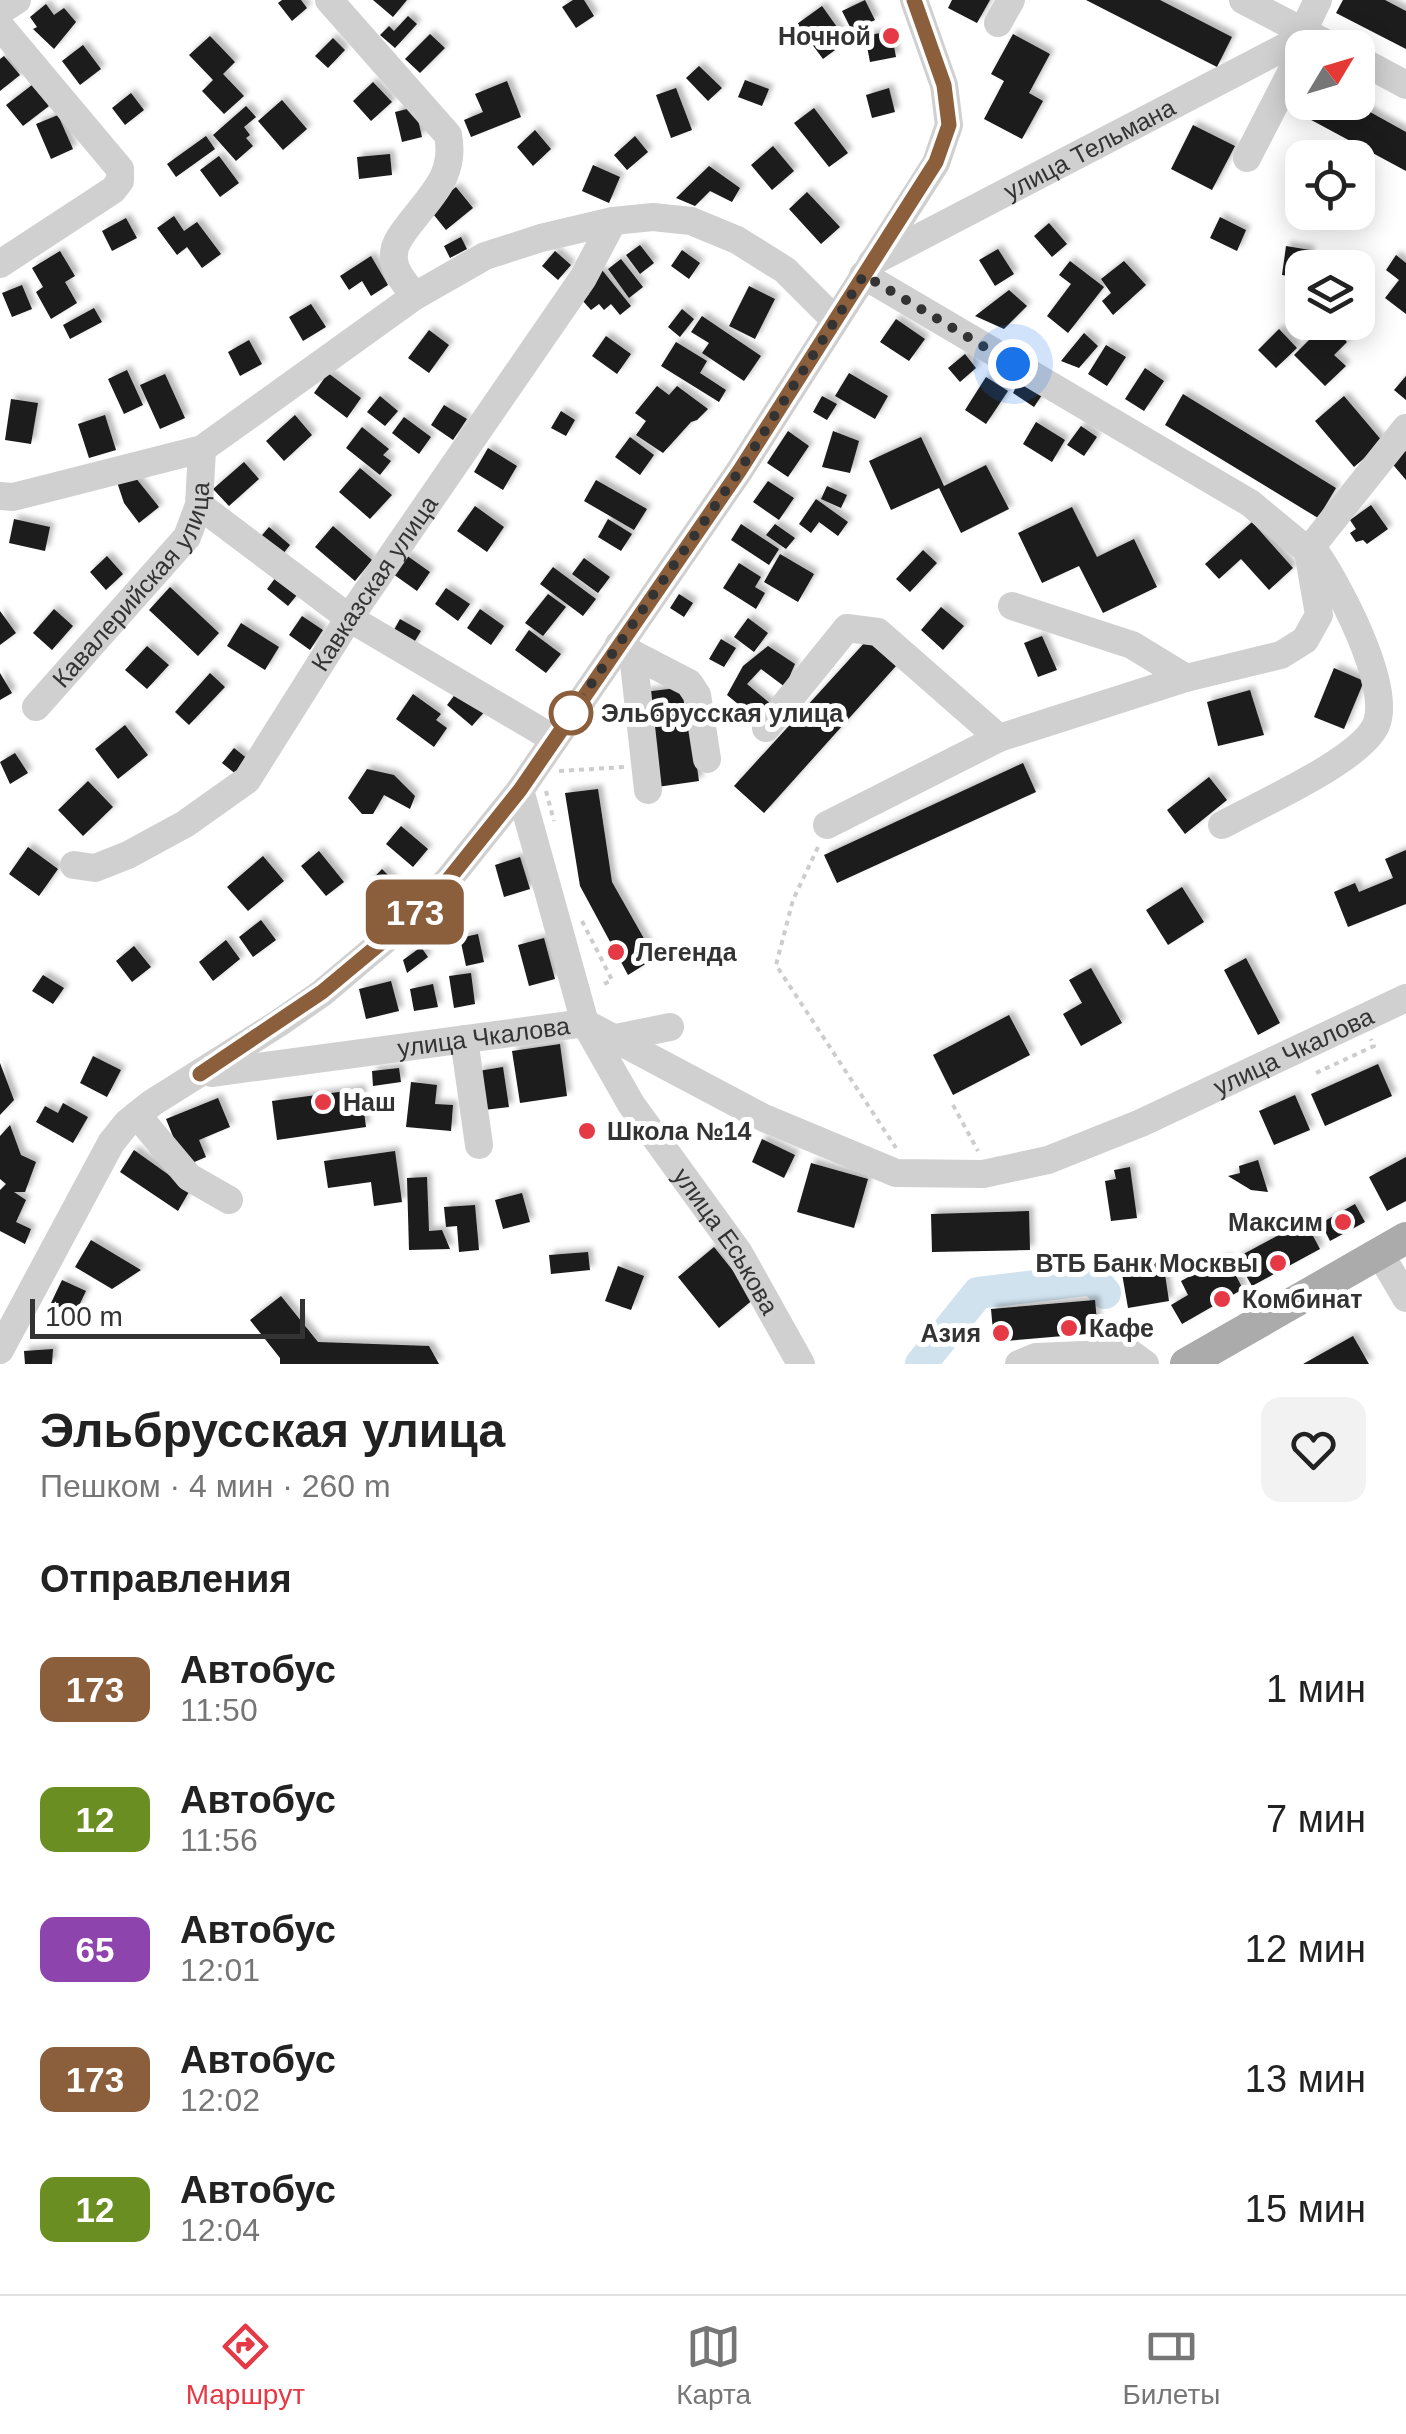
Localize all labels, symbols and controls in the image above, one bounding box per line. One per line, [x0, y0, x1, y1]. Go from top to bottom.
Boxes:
place label: Ночной [778, 22, 871, 50]
marker: Ночной [880, 25, 902, 47]
north arrow [1285, 30, 1375, 120]
map controls [1285, 30, 1375, 340]
street label: улица Тельмана [999, 93, 1180, 205]
button: locate [1285, 140, 1375, 230]
button: layers [1285, 250, 1375, 340]
your location [988, 339, 1038, 389]
street label: Кавалерийская улица [46, 481, 214, 693]
street label: Кавказская улица [305, 490, 443, 676]
marker: Эльбрусская улица [550, 692, 592, 734]
place label: Эльбрусская улица [601, 699, 844, 727]
line badge: 173 [358, 880, 472, 944]
text: 173 [386, 893, 444, 932]
place label: Легенда [636, 938, 738, 966]
marker: Легенда [605, 941, 627, 963]
street label: улица Чкалова [1209, 1001, 1378, 1101]
street label: улица Чкалова [396, 1011, 572, 1062]
place label: Наш [343, 1088, 396, 1116]
marker: Наш [312, 1091, 334, 1113]
place label: Школа №14 [607, 1117, 751, 1145]
marker: Школа №14 [576, 1120, 598, 1142]
street label: улица Еськова [668, 1162, 784, 1319]
place label: Максим [1228, 1208, 1323, 1236]
marker: Максим [1332, 1211, 1354, 1233]
place label: ВТБ Банк Москвы [1035, 1249, 1258, 1277]
marker: ВТБ Банк Москвы [1267, 1252, 1289, 1274]
place label: Комбинат [1242, 1285, 1362, 1313]
marker: Комбинат [1211, 1288, 1233, 1310]
scale bar [30, 1294, 305, 1338]
text: 100 m [45, 1301, 123, 1332]
place label: Кафе [1089, 1314, 1154, 1342]
marker: Кафе [1058, 1317, 1080, 1339]
place label: Азия [921, 1319, 981, 1347]
marker: Азия [990, 1322, 1012, 1344]
button: heart [1261, 1397, 1366, 1502]
text: Эльбрусская улица [40, 1404, 505, 1457]
text: Пешком · 4 мин · 260 m [40, 1468, 391, 1504]
text: Отправления [40, 1558, 292, 1600]
text: Автобус [180, 1649, 336, 1691]
text: 1 мин [1266, 1668, 1366, 1710]
text: 173 [66, 1670, 124, 1709]
text: 11:50 [180, 1692, 258, 1728]
text: Автобус [180, 1779, 336, 1821]
text: 7 мин [1266, 1798, 1366, 1840]
text: 12 [76, 1800, 114, 1839]
text: 11:56 [180, 1822, 258, 1858]
text: Автобус [180, 1909, 336, 1951]
text: 12 мин [1245, 1928, 1366, 1970]
text: 65 [76, 1930, 114, 1969]
text: 12:01 [180, 1952, 260, 1988]
text: Автобус [180, 2039, 336, 2081]
text: 13 мин [1245, 2058, 1366, 2100]
text: 173 [66, 2060, 124, 2099]
text: 12:02 [180, 2082, 260, 2118]
text: Автобус [180, 2169, 336, 2211]
text: 15 мин [1245, 2188, 1366, 2230]
text: 12 [76, 2190, 114, 2229]
text: 12:04 [180, 2212, 260, 2248]
tab: Маршрут [186, 2319, 305, 2411]
tab: Карта [676, 2319, 751, 2411]
tab: Билеты [1122, 2319, 1220, 2411]

